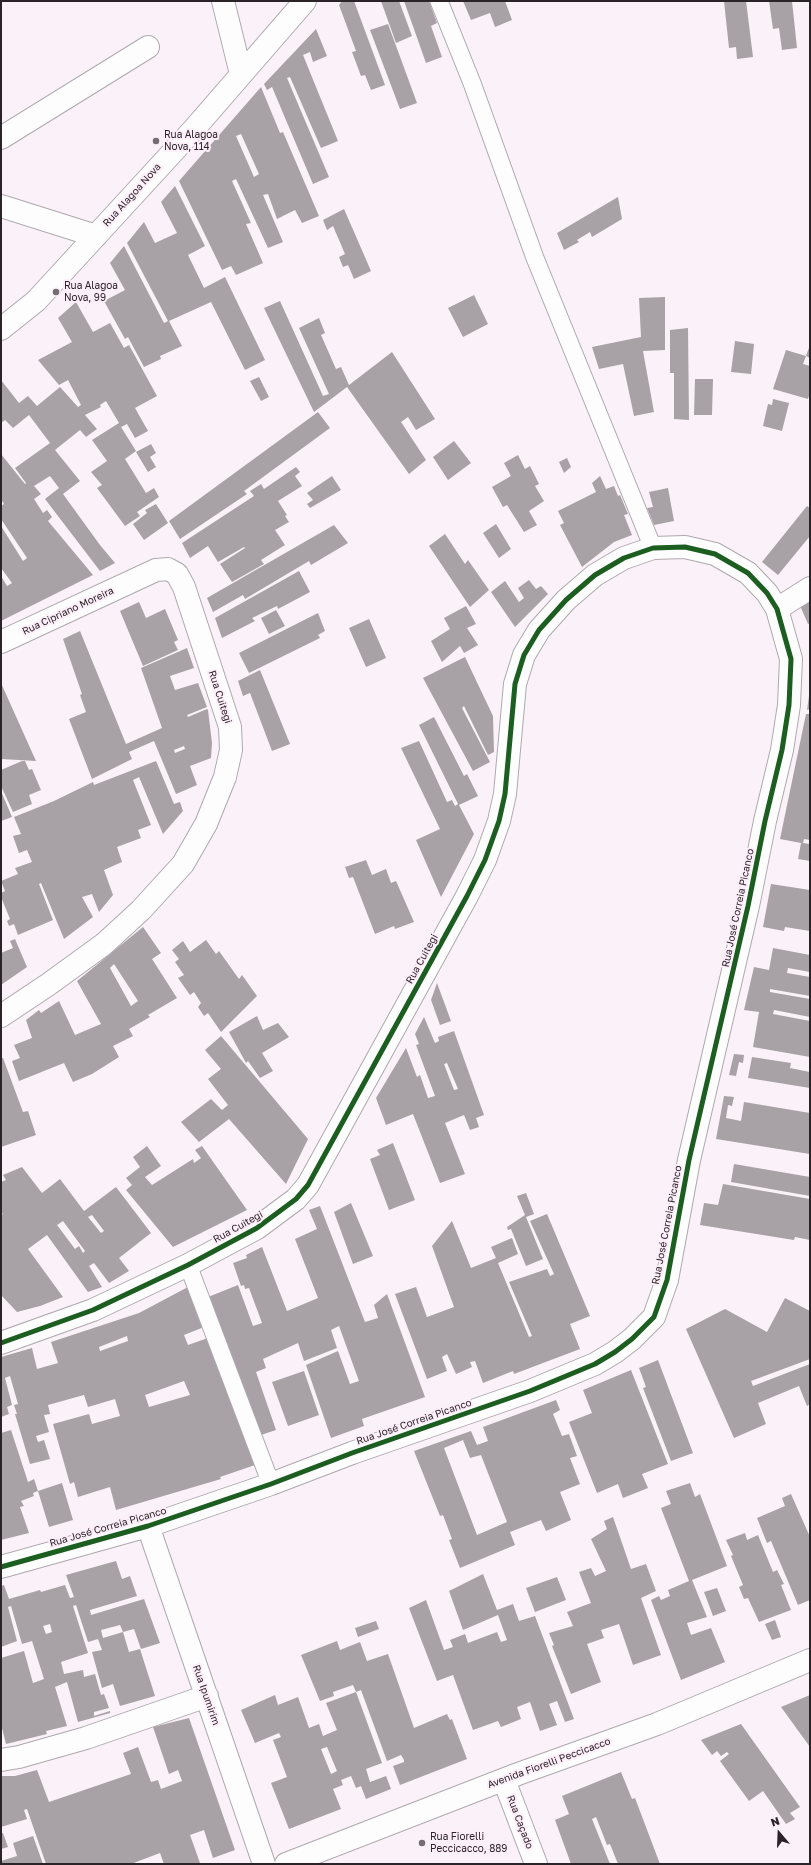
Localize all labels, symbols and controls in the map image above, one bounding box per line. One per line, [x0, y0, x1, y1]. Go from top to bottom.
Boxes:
place label: Rua Alagoa Nova, 114 [164, 129, 218, 152]
marker: Rua Alagoa Nova, 114 [151, 136, 161, 146]
street label: Rua Alagoa Nova [101, 161, 163, 229]
place label: Rua Alagoa Nova, 99 [64, 280, 118, 304]
marker: Rua Alagoa Nova, 99 [51, 287, 61, 297]
street label: Rua Cipriano Moreira [20, 585, 116, 637]
street label: Rua Cuitegi [206, 669, 234, 725]
street label: Rua José Correia Picanco [720, 848, 756, 968]
street label: Rua Cuitegi [403, 932, 441, 986]
street label: Rua José Correia Picanco [650, 1164, 684, 1286]
street label: Rua Cuitegi [211, 1208, 265, 1246]
street label: Rua José Correia Picanco [355, 1397, 473, 1447]
street label: Rua José Correia Picanco [48, 1505, 168, 1549]
street label: Rua Ipumirim [190, 1663, 222, 1727]
street label: Avenida Fiorelli Peccicacco [486, 1735, 612, 1791]
street label: Rua Caçado [504, 1793, 536, 1851]
north arrow [759, 1813, 799, 1853]
text: N [769, 1814, 781, 1829]
place label: Rua Fiorelli Peccicacco, 889 [430, 1831, 507, 1854]
marker: Rua Fiorelli Peccicacco, 889 [417, 1838, 427, 1848]

